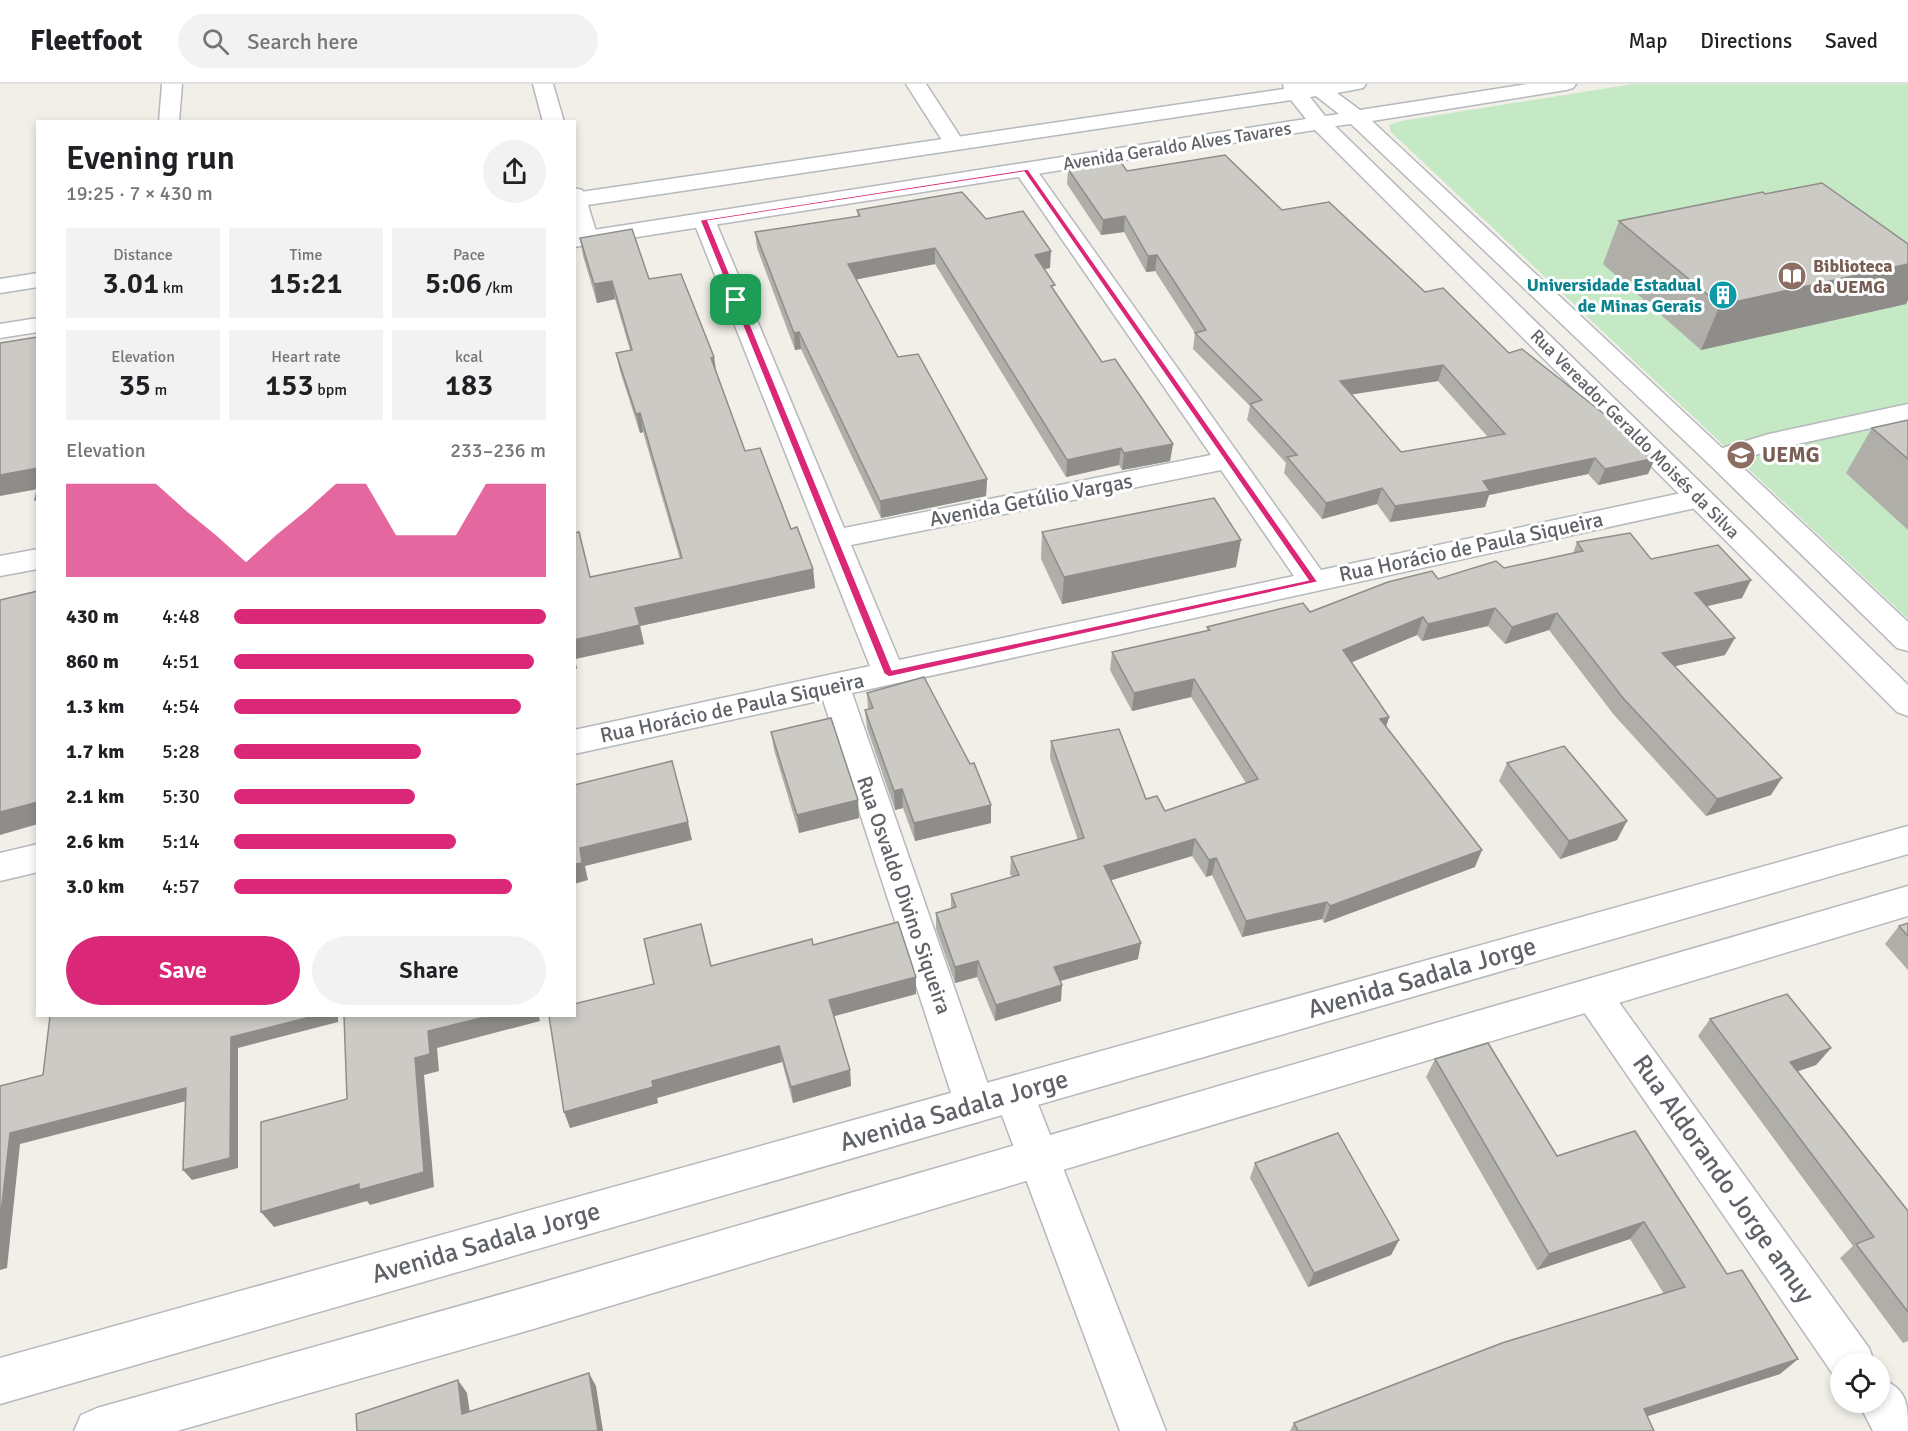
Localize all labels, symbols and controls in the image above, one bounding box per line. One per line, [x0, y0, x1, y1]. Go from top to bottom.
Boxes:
search box [178, 14, 598, 68]
text: Fleetfoot [30, 24, 142, 58]
icon: search [199, 25, 232, 58]
text: Search here [247, 28, 358, 55]
text: Map [1629, 28, 1667, 54]
text: Directions [1700, 28, 1792, 54]
text: Saved [1825, 28, 1878, 54]
street label: Avenida Geraldo Alves Tavares [1061, 117, 1293, 175]
text: Evening run [66, 138, 235, 179]
button: share [483, 140, 546, 203]
text: 19:25 · 7 × 430 m [66, 181, 213, 206]
text: Distance [113, 245, 173, 265]
text: Time [290, 245, 322, 265]
text: Pace [453, 245, 485, 265]
place label: Biblioteca da UEMG [1813, 255, 1893, 298]
library icon: Biblioteca da UEMG [1776, 260, 1808, 292]
text: 3.01 [102, 265, 159, 302]
text: 15:21 [269, 265, 343, 302]
text: 5:06 [425, 265, 482, 302]
pin [710, 274, 761, 325]
place label: Universidade Estadual de Minas Gerais [1527, 274, 1702, 317]
text: km [159, 278, 184, 298]
text: /km [482, 278, 513, 298]
building icon: Universidade Estadual de Minas Gerais [1707, 279, 1739, 311]
icon: arrive [719, 283, 752, 316]
street label: Rua Vereador Geraldo Moisés da Silva [1526, 325, 1744, 543]
text: Elevation [111, 347, 175, 367]
text: Heart rate [271, 347, 341, 367]
text: kcal [455, 347, 483, 367]
text: 35 [119, 367, 151, 404]
text: 153 [265, 367, 314, 404]
text: 183 [445, 367, 493, 404]
text: m [151, 380, 167, 400]
text: bpm [314, 380, 347, 400]
text: Elevation [66, 438, 146, 463]
text: 233–236 m [450, 438, 546, 463]
school or university icon: UEMG [1725, 439, 1757, 471]
place label: UEMG [1762, 442, 1819, 468]
street label: Avenida Getúlio Vargas [927, 468, 1135, 532]
street label: Rua Horácio de Paula Siqueira [1337, 506, 1605, 588]
text: 430 m [66, 604, 119, 629]
text: 4:48 [162, 604, 200, 629]
text: 860 m [66, 649, 119, 674]
text: 4:51 [162, 649, 200, 674]
street label: Rua Horácio de Paula Siqueira [598, 667, 866, 749]
text: 1.3 km [66, 694, 124, 719]
text: 4:54 [162, 694, 200, 719]
text: 1.7 km [66, 739, 124, 764]
text: 5:28 [162, 739, 200, 764]
street label: Rua Osvaldo Divino Siqueira [851, 772, 957, 1018]
text: 2.1 km [66, 784, 124, 809]
text: 5:30 [162, 784, 200, 809]
text: 2.6 km [66, 829, 124, 854]
text: 5:14 [162, 829, 200, 854]
text: 3.0 km [66, 874, 124, 899]
text: 4:57 [162, 874, 200, 899]
street label: Avenida Sadala Jorge [1304, 930, 1540, 1026]
button: Save [66, 936, 300, 1005]
button: Share [312, 936, 546, 1005]
street label: Rua Aldorando Jorge amuy [1625, 1049, 1821, 1309]
street label: Avenida Sadala Jorge [836, 1063, 1072, 1159]
street label: Avenida Sadala Jorge [368, 1195, 604, 1291]
map controls [1830, 1353, 1890, 1413]
button: locate [1830, 1353, 1890, 1413]

